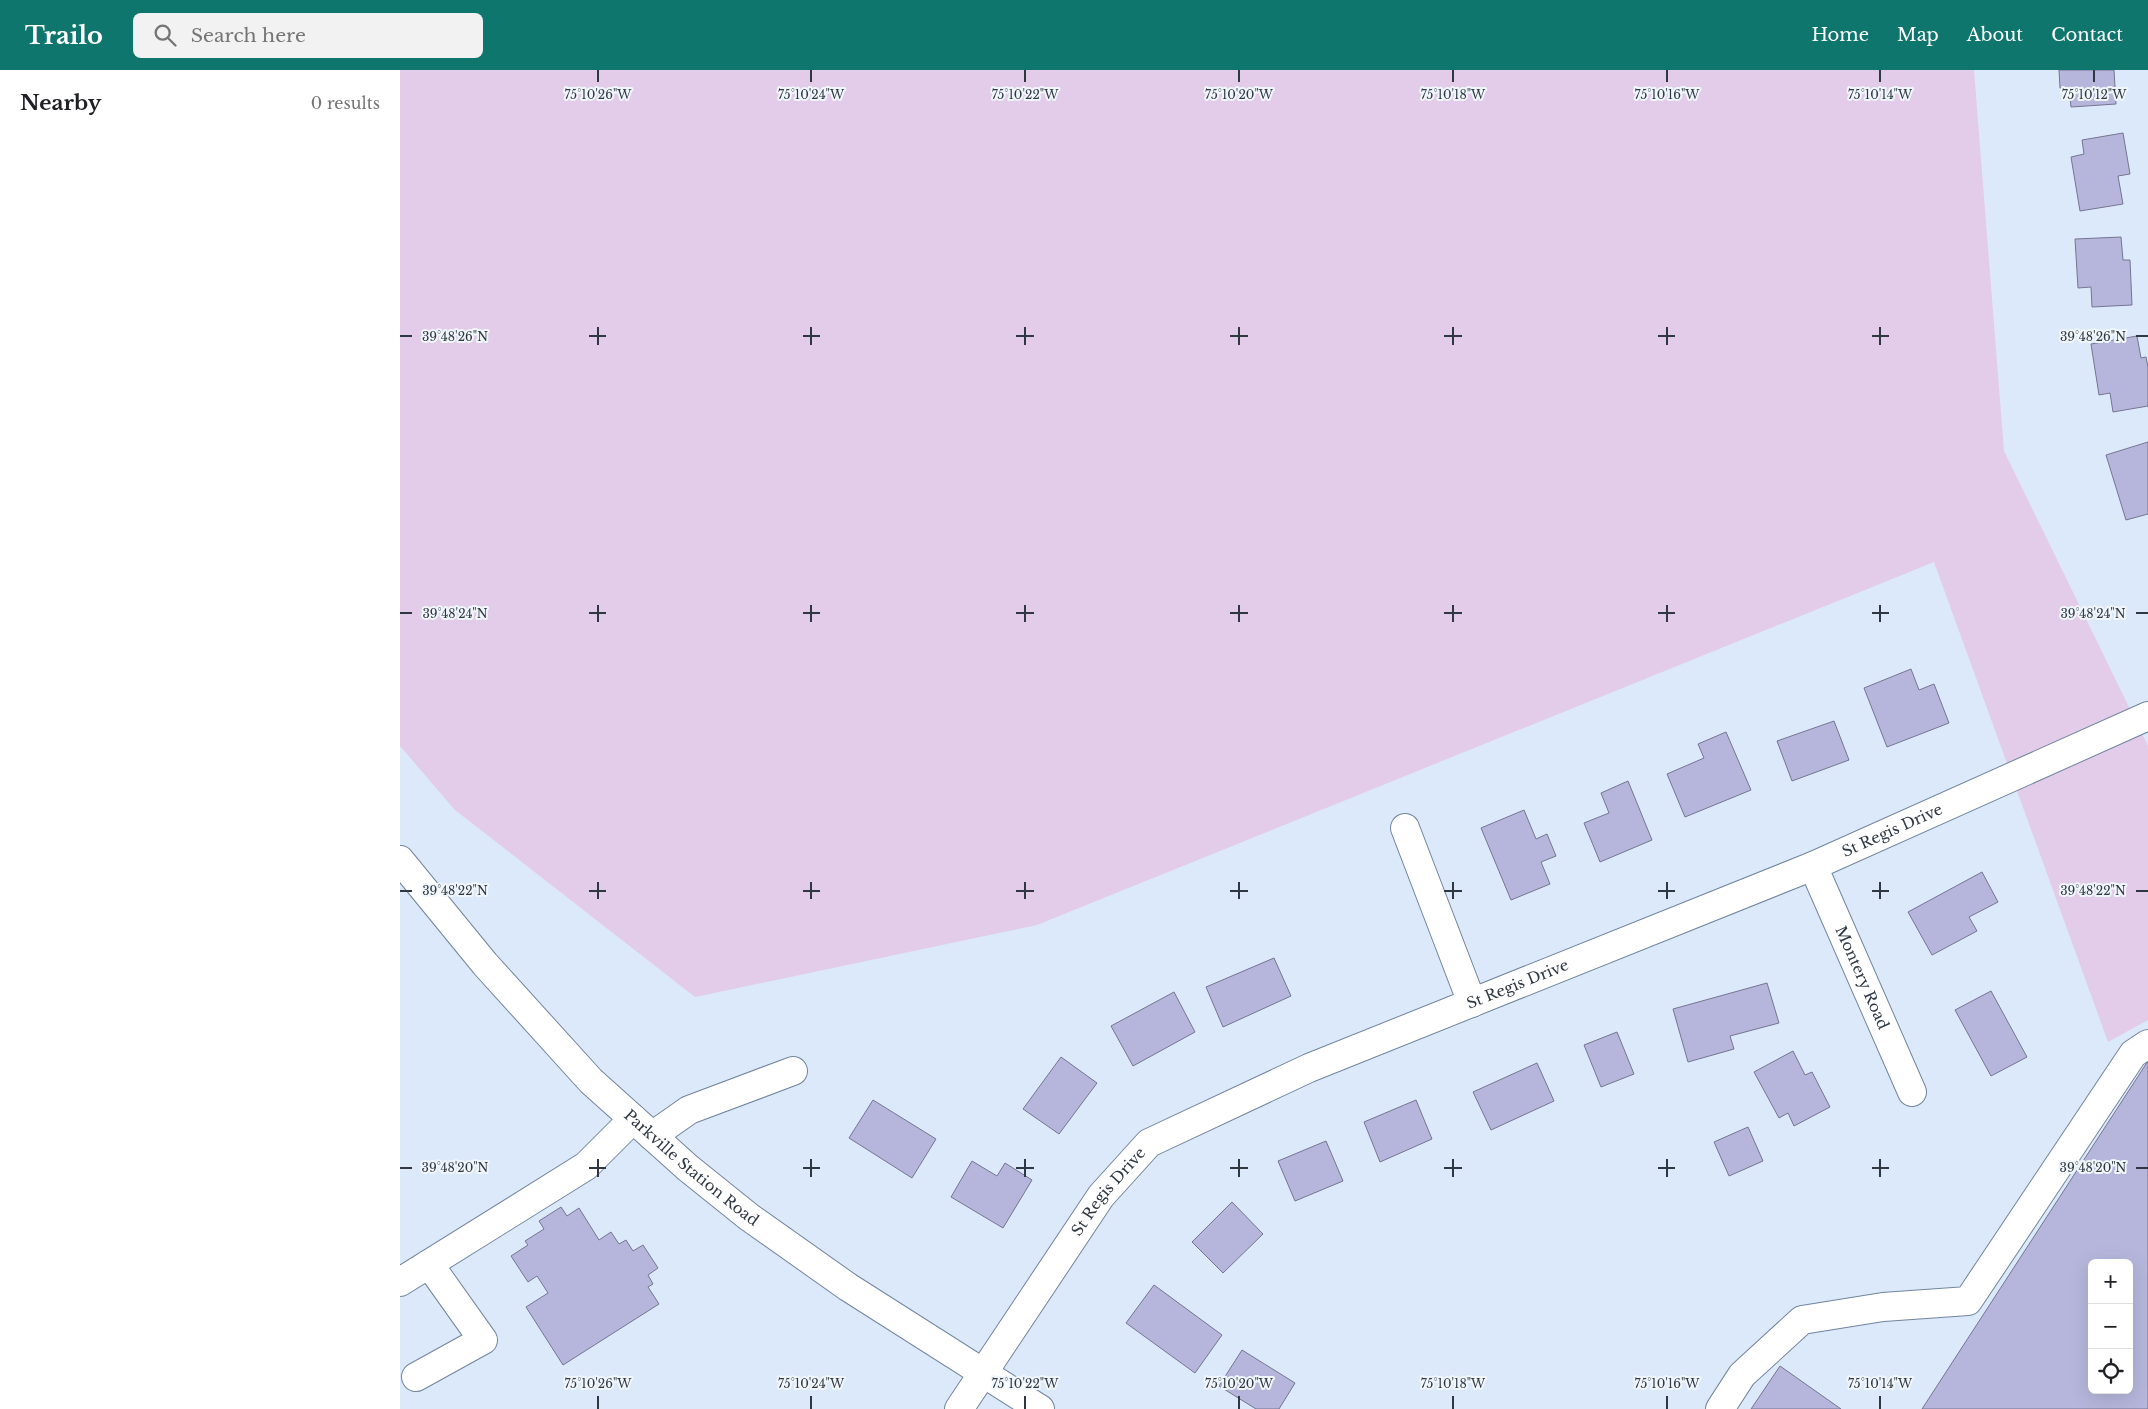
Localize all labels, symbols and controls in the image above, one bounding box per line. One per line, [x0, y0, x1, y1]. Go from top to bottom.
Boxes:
search box [133, 13, 483, 58]
text: Trailo [25, 21, 103, 50]
icon: search [151, 21, 179, 49]
text: Search here [191, 24, 306, 47]
text: Home [1811, 24, 1869, 46]
text: Map [1897, 24, 1939, 46]
text: About [1967, 24, 2023, 46]
text: Contact [2051, 24, 2123, 46]
text: 75°10'26"W [565, 87, 632, 102]
text: 75°10'24"W [778, 87, 845, 102]
text: 75°10'22"W [992, 87, 1059, 102]
text: 75°10'20"W [1205, 87, 1274, 102]
text: 75°10'18"W [1421, 87, 1486, 102]
text: 75°10'16"W [1635, 87, 1700, 102]
text: 75°10'14"W [1848, 87, 1913, 102]
text: 75°10'12"W [2062, 87, 2127, 102]
text: Nearby [20, 90, 101, 116]
text: 0 results [311, 93, 380, 113]
text: 39°48'26"N [422, 329, 488, 344]
text: 39°48'26"N [2060, 329, 2126, 344]
text: 39°48'24"N [422, 606, 488, 621]
text: 39°48'24"N [2060, 606, 2126, 621]
street label: St Regis Drive [1839, 799, 1945, 861]
text: 39°48'22"N [422, 883, 488, 898]
text: 39°48'22"N [2060, 883, 2126, 898]
street label: Montery Road [1831, 923, 1893, 1032]
street label: St Regis Drive [1464, 955, 1571, 1013]
street label: Parkville Station Road [620, 1105, 763, 1230]
street label: St Regis Drive [1067, 1143, 1149, 1239]
text: 39°48'20"N [422, 1160, 489, 1175]
text: 39°48'20"N [2060, 1160, 2127, 1175]
map controls [2088, 1259, 2133, 1394]
button: + [2088, 1259, 2133, 1304]
button: − [2088, 1304, 2133, 1349]
button: locate [2088, 1349, 2133, 1394]
text: 75°10'26"W [565, 1376, 632, 1391]
text: 75°10'24"W [778, 1376, 845, 1391]
text: 75°10'22"W [992, 1376, 1059, 1391]
text: 75°10'20"W [1205, 1376, 1274, 1391]
text: 75°10'18"W [1421, 1376, 1486, 1391]
text: 75°10'16"W [1635, 1376, 1700, 1391]
text: 75°10'14"W [1848, 1376, 1913, 1391]

